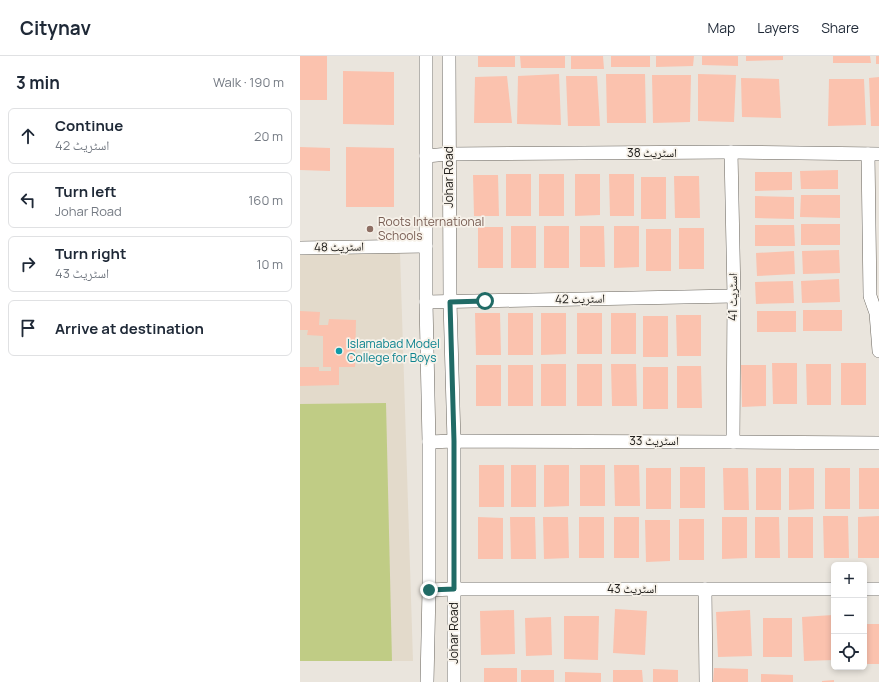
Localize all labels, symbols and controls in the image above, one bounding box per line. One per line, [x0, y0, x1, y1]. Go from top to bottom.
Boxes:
text: Citynav [20, 15, 91, 41]
text: Map [707, 18, 735, 37]
text: Layers [757, 18, 799, 37]
text: Share [821, 18, 859, 37]
text: 3 min [16, 71, 60, 94]
text: Walk · 190 m [213, 73, 284, 91]
text: Continue [55, 115, 123, 136]
icon: ahead [17, 125, 39, 147]
text: 20 m [254, 127, 283, 145]
text: اسٹریٹ 42 [55, 136, 109, 154]
street label: اسٹریٹ 38 [627, 144, 677, 161]
street label: Johar Road [440, 146, 457, 208]
text: Turn left [55, 181, 117, 202]
icon: left [17, 189, 39, 211]
text: 160 m [248, 191, 283, 209]
text: Johar Road [55, 202, 122, 220]
place label: Roots International Schools [378, 213, 484, 244]
marker: Roots International Schools [365, 224, 375, 234]
street label: اسٹریٹ 48 [314, 238, 364, 255]
text: Turn right [55, 243, 126, 264]
icon: right [17, 253, 39, 275]
text: 10 m [256, 255, 283, 273]
text: اسٹریٹ 43 [55, 264, 109, 282]
street label: اسٹریٹ 41 [724, 273, 741, 321]
street label: اسٹریٹ 42 [555, 290, 605, 307]
route start [476, 292, 494, 310]
icon: arrive [17, 317, 39, 339]
text: Arrive at destination [55, 318, 204, 339]
place label: Islamabad Model College for Boys [347, 335, 440, 366]
marker: Islamabad Model College for Boys [334, 346, 344, 356]
street label: اسٹریٹ 33 [629, 432, 679, 449]
map controls [831, 562, 867, 670]
button: + [831, 562, 867, 598]
street label: اسٹریٹ 43 [607, 580, 657, 597]
route end [420, 581, 438, 599]
button: − [831, 598, 867, 634]
street label: Johar Road [445, 602, 462, 664]
button: locate [831, 634, 867, 670]

